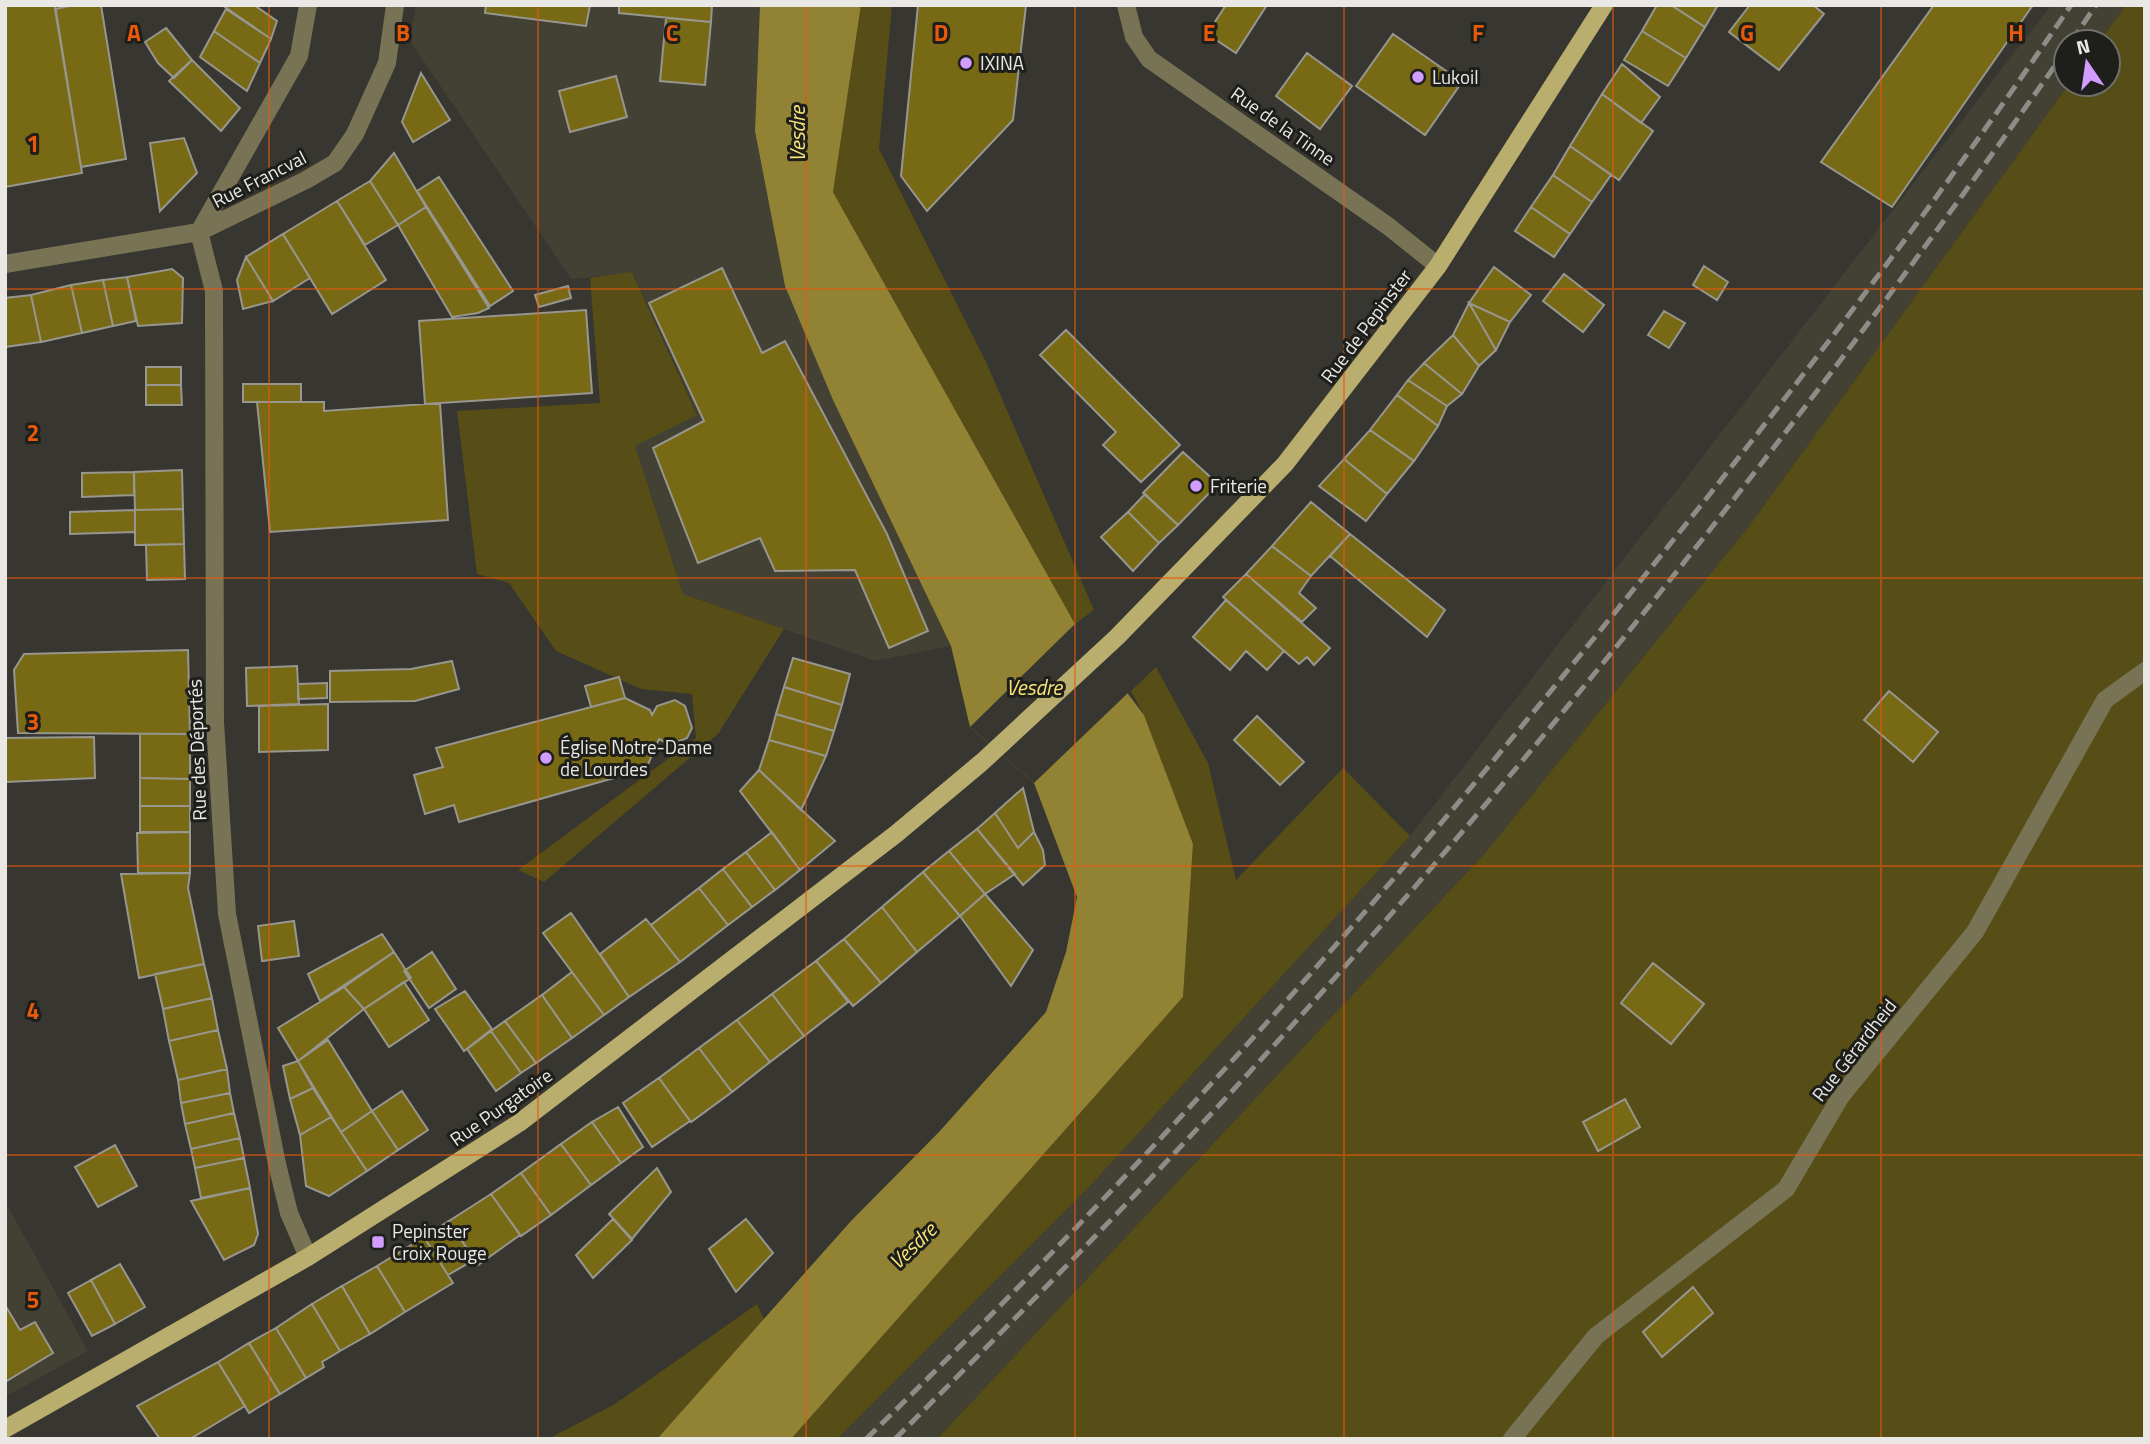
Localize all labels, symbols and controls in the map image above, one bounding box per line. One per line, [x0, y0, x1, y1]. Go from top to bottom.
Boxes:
text: A [127, 15, 141, 50]
text: B [396, 15, 410, 50]
text: C [666, 15, 678, 50]
text: D [934, 15, 948, 50]
text: E [1203, 15, 1215, 50]
text: F [1472, 15, 1484, 50]
text: G [1740, 15, 1754, 50]
text: H [2008, 15, 2024, 50]
north arrow [2052, 28, 2122, 98]
text: N [2073, 30, 2093, 62]
place label: IXINA [980, 48, 1024, 77]
marker: IXINA [958, 55, 974, 71]
place label: Lukoil [1432, 62, 1479, 91]
marker: Lukoil [1410, 69, 1426, 85]
street label: Rue de la Tinne [1225, 79, 1341, 172]
water label: Vesdre [781, 105, 813, 162]
text: 1 [27, 126, 39, 161]
street label: Rue Francval [206, 142, 311, 215]
street label: Rue de Pepinster [1313, 262, 1418, 389]
text: 2 [27, 415, 39, 450]
place label: Friterie [1210, 471, 1267, 500]
marker: Friterie [1188, 478, 1204, 494]
water label: Vesdre [1006, 671, 1063, 703]
street label: Rue des Déportés [180, 679, 213, 821]
text: 3 [27, 704, 39, 739]
place label: Église Notre-Dame de Lourdes [560, 732, 712, 783]
marker: Église Notre-Dame de Lourdes [538, 750, 554, 766]
street label: Rue Gérardheid [1804, 992, 1903, 1107]
text: 4 [27, 993, 39, 1028]
street label: Rue Purgatoire [443, 1060, 558, 1153]
water label: Vesdre [881, 1213, 945, 1276]
place label: Pepinster Croix Rouge [392, 1216, 487, 1267]
marker: Pepinster Croix Rouge [370, 1234, 386, 1250]
text: 5 [27, 1282, 39, 1317]

